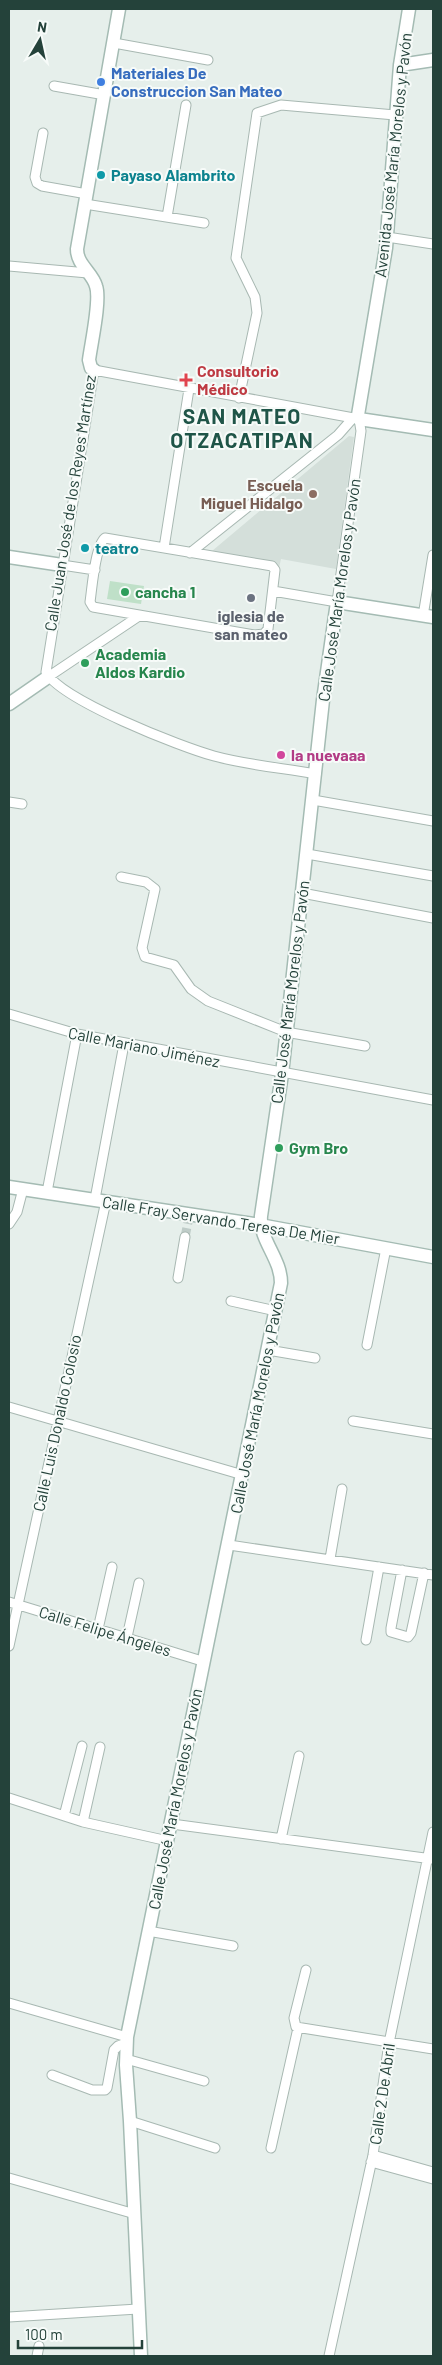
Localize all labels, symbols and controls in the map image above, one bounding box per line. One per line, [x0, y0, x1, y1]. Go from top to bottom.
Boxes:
north arrow [15, 15, 65, 65]
text: N [36, 18, 48, 36]
street label: Avenida José María Morelos y Pavón [370, 32, 415, 278]
place label: Materiales De Construccion San Mateo [111, 63, 283, 100]
marker: Materiales De Construccion San Mateo [95, 76, 107, 88]
place label: Payaso Alambrito [111, 165, 236, 184]
marker: Payaso Alambrito [95, 169, 107, 181]
place label: Consultorio Médico [197, 361, 279, 398]
street label: Calle Juan José de los Reyes Martínez [40, 373, 99, 632]
marker: Consultorio Médico [179, 373, 193, 387]
district label: SAN MATEO OTZACATIPAN [170, 403, 314, 452]
place label: Escuela Miguel Hidalgo [201, 475, 303, 512]
street label: Calle José María Morelos y Pavón [313, 477, 364, 703]
marker: Escuela Miguel Hidalgo [307, 488, 319, 500]
place label: teatro [95, 538, 139, 557]
marker: teatro [79, 542, 91, 554]
place label: cancha 1 [135, 582, 195, 601]
marker: cancha 1 [119, 586, 131, 598]
marker: iglesia de san mateo [245, 592, 257, 604]
place label: iglesia de san mateo [214, 606, 288, 643]
place label: Academia Aldos Kardio [95, 644, 185, 681]
marker: Academia Aldos Kardio [79, 657, 91, 669]
place label: la nuevaaa [291, 745, 366, 764]
marker: la nuevaaa [275, 749, 287, 761]
street label: Calle José María Morelos y Pavón [266, 879, 313, 1105]
street label: Calle Mariano Jiménez [67, 1022, 222, 1071]
place label: Gym Bro [289, 1138, 348, 1157]
marker: Gym Bro [273, 1142, 285, 1154]
street label: Calle Fray Servando Teresa De Mier [101, 1191, 341, 1248]
street label: Calle José María Morelos y Pavón [226, 1291, 287, 1515]
street label: Calle Luis Donaldo Colosio [28, 1333, 85, 1513]
street label: Calle Felipe Ángeles [37, 1601, 174, 1660]
street label: Calle José María Morelos y Pavón [144, 1687, 205, 1911]
street label: Calle 2 De Abril [365, 2042, 398, 2146]
scale bar [18, 2318, 141, 2350]
text: 100 m [25, 2325, 63, 2343]

